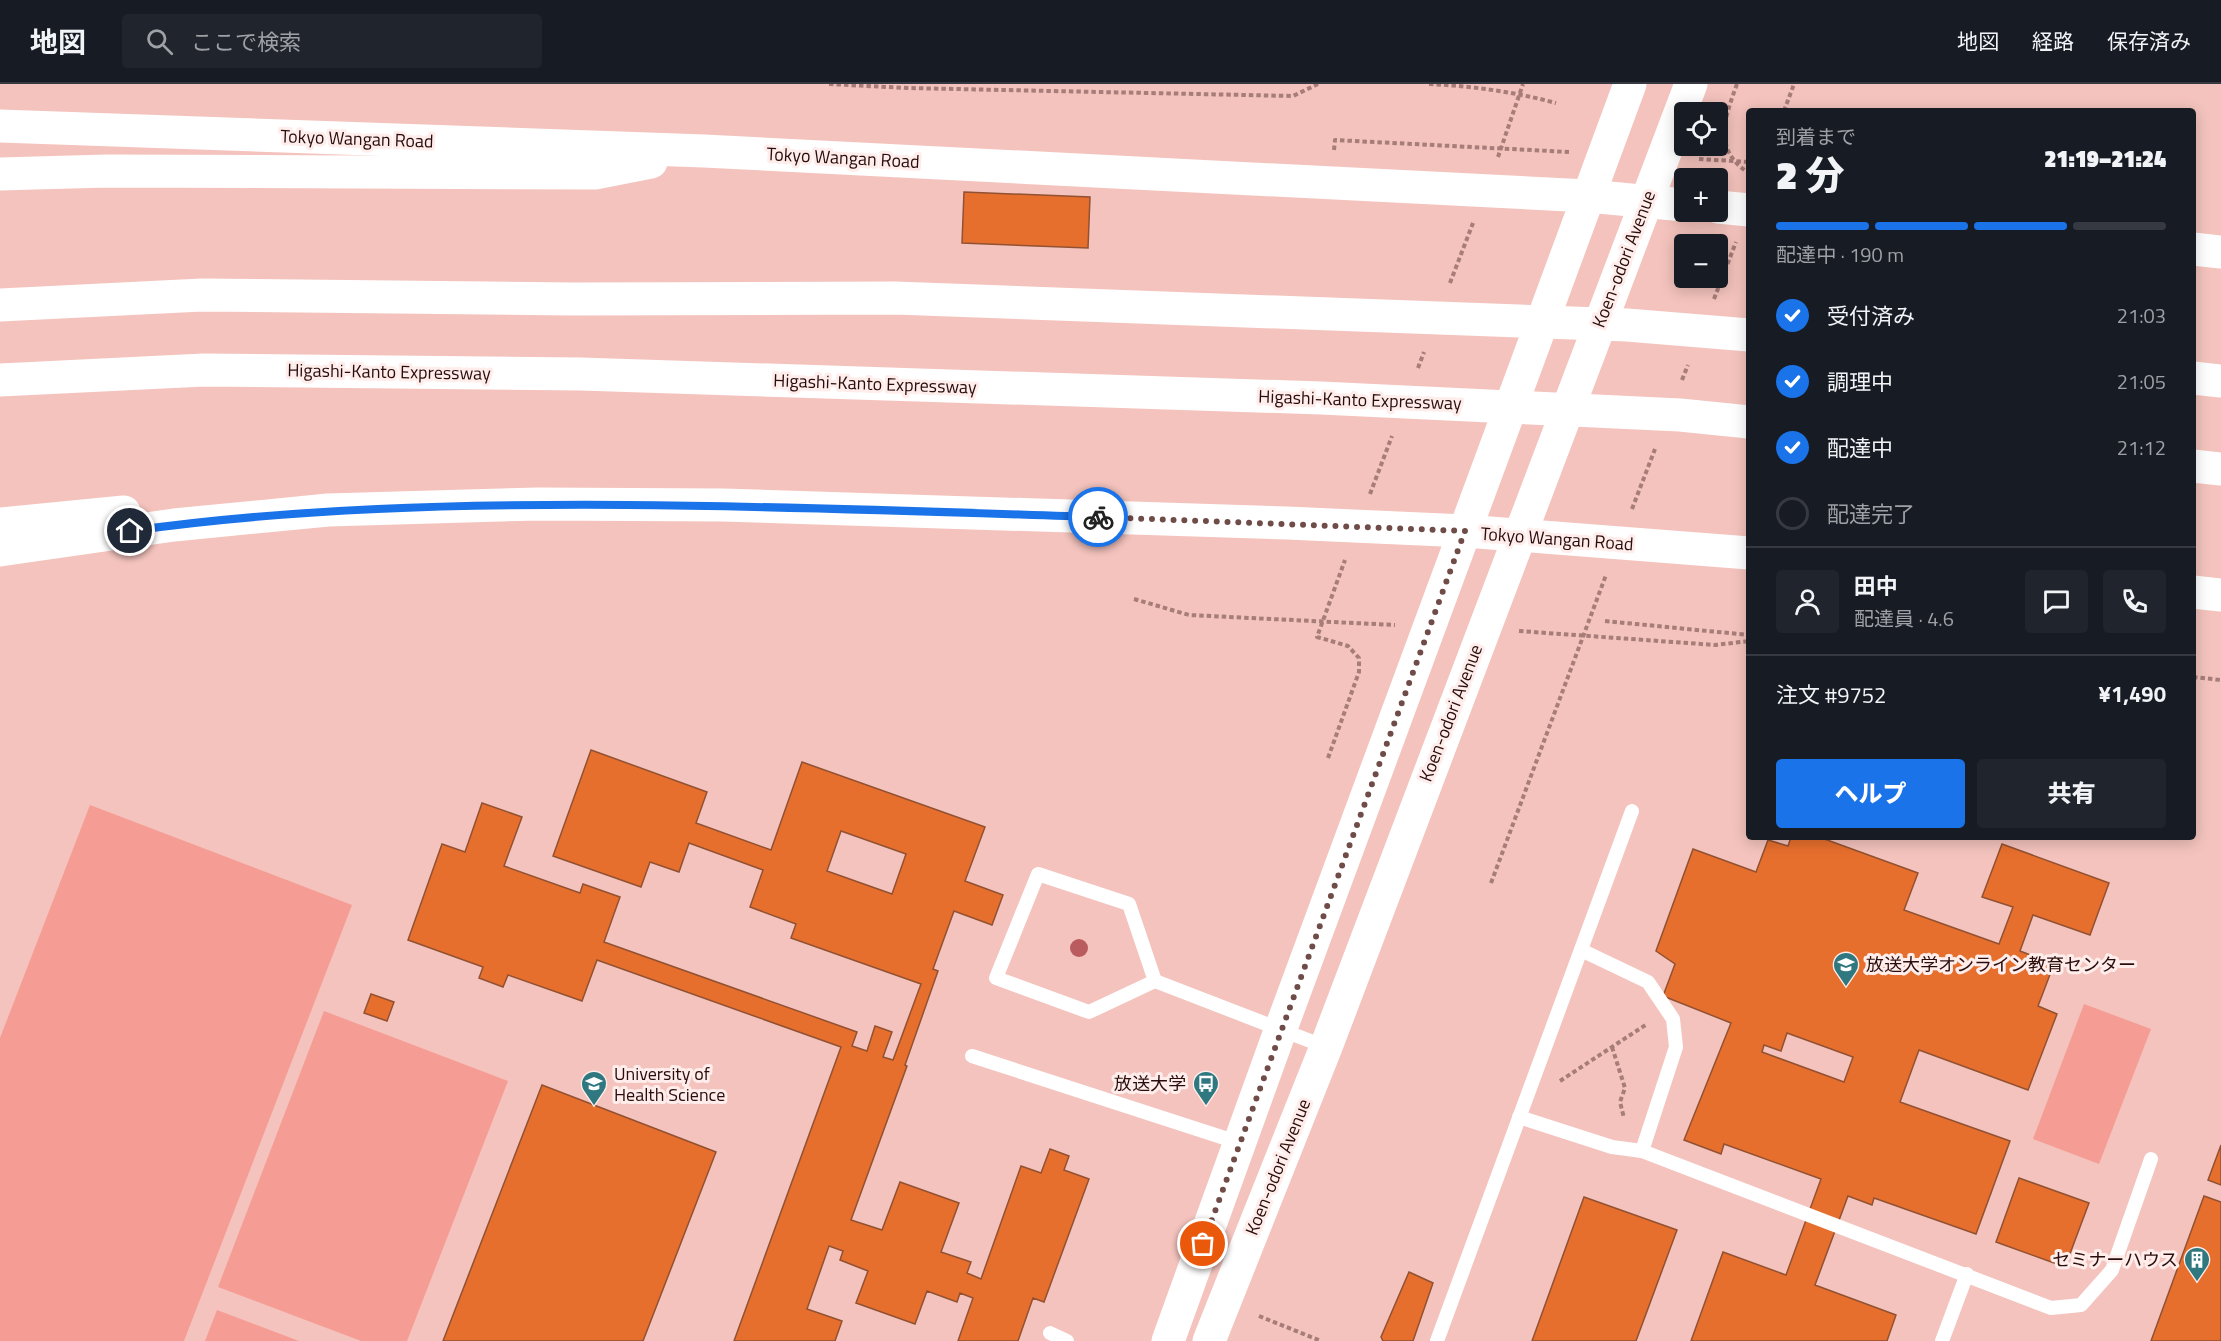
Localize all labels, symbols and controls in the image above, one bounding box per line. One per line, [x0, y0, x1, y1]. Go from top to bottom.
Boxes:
search box [122, 14, 542, 68]
text: 地図 [30, 20, 86, 63]
icon: search [143, 25, 176, 58]
text: ここで検索 [191, 25, 301, 59]
text: 地図 [1957, 25, 1999, 57]
text: 経路 [2032, 25, 2074, 57]
text: 保存済み [2107, 25, 2191, 57]
map controls [1674, 102, 1728, 288]
button: locate [1674, 102, 1728, 156]
text: 到着まで [1776, 121, 1856, 152]
street label: Tokyo Wangan Road [280, 122, 434, 155]
street label: Tokyo Wangan Road [766, 140, 920, 175]
text: 21:19–21:24 [2044, 142, 2166, 176]
text: 2 分 [1776, 145, 1845, 204]
button: + [1674, 168, 1728, 222]
street label: Koen-odori Avenue [1585, 186, 1662, 331]
button: − [1674, 234, 1728, 288]
text: 配達中 · 190 m [1776, 239, 1904, 270]
icon: check [1776, 299, 1809, 332]
text: 受付済み [1827, 299, 1915, 333]
text: 21:03 [2117, 300, 2166, 331]
street label: Higashi-Kanto Expressway [287, 356, 491, 387]
icon: check [1776, 365, 1809, 398]
text: 調理中 [1827, 365, 1893, 399]
street label: Higashi-Kanto Expressway [773, 366, 977, 401]
text: 21:05 [2117, 366, 2166, 397]
street label: Higashi-Kanto Expressway [1258, 382, 1462, 417]
icon: check [1776, 431, 1809, 464]
text: 配達中 [1827, 431, 1893, 465]
text: 21:12 [2117, 432, 2166, 463]
courier [1068, 487, 1128, 547]
text: 配達完了 [1827, 497, 1915, 531]
icon: bike [1082, 501, 1115, 534]
pin [104, 505, 155, 556]
icon: home [113, 514, 146, 547]
street label: Tokyo Wangan Road [1480, 520, 1634, 557]
text: 田中 [1854, 569, 1898, 603]
button: person [1776, 570, 1839, 633]
button: chat [2025, 570, 2088, 633]
button: phone [2103, 570, 2166, 633]
text: 配達員 · 4.6 [1854, 603, 1954, 634]
street label: Koen-odori Avenue [1412, 640, 1489, 785]
text: ¥1,490 [2099, 677, 2166, 711]
text: 注文 #9752 [1776, 678, 1886, 712]
button: ヘルプ [1776, 759, 1965, 828]
button: 共有 [1977, 759, 2166, 828]
school or university icon: 放送大学オンライン教育センター [1831, 950, 1861, 988]
place label: 放送大学オンライン教育センター [1866, 951, 2136, 978]
place label: University of Health Science [614, 1060, 725, 1108]
school or university icon: University of Health Science [579, 1069, 609, 1107]
bus stop icon: 放送大学 [1191, 1069, 1221, 1107]
place label: 放送大学 [1114, 1070, 1186, 1097]
street label: Koen-odori Avenue [1238, 1094, 1317, 1239]
pin [1177, 1218, 1228, 1269]
icon: bag [1186, 1227, 1219, 1260]
building icon: セミナーハウス [2182, 1245, 2212, 1283]
place label: セミナーハウス [2052, 1246, 2178, 1273]

